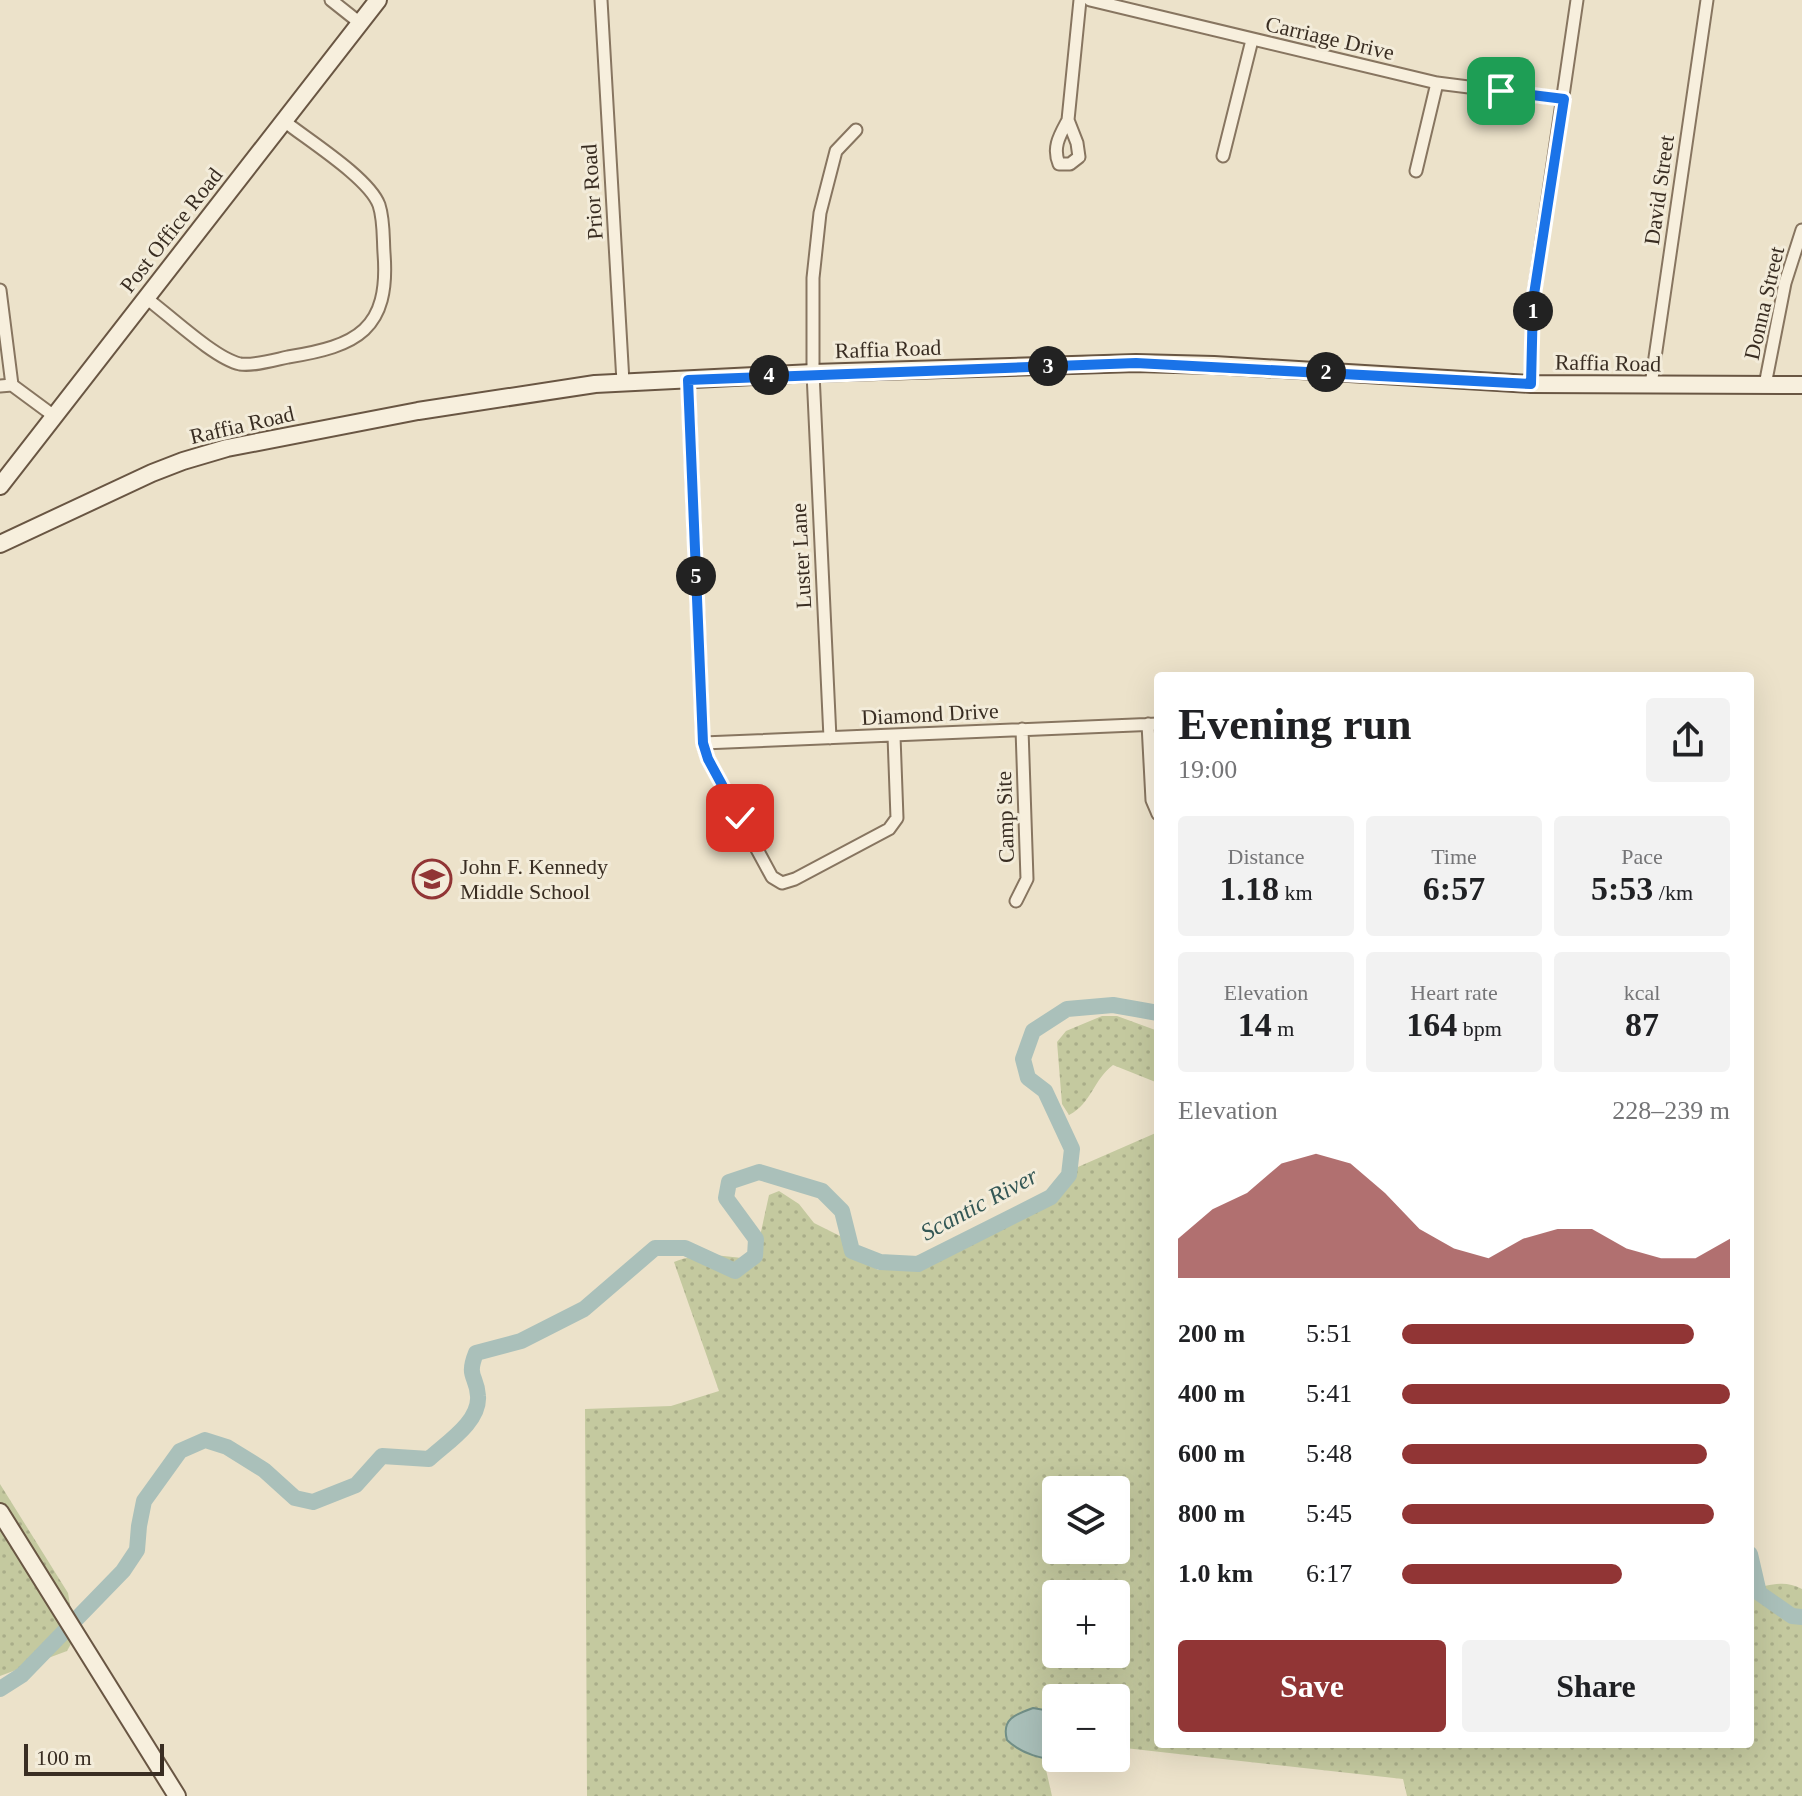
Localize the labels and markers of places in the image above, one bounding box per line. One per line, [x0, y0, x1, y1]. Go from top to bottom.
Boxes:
pin [1467, 57, 1535, 125]
pin: 1 [1513, 291, 1553, 331]
pin: 3 [1028, 346, 1068, 386]
pin: 2 [1306, 352, 1346, 392]
pin: 4 [749, 355, 789, 395]
pin: 5 [676, 556, 716, 596]
pin [706, 784, 774, 852]
place label: John F. Kennedy Middle School [460, 854, 608, 904]
school or university icon: John F. Kennedy Middle School [411, 858, 453, 900]

